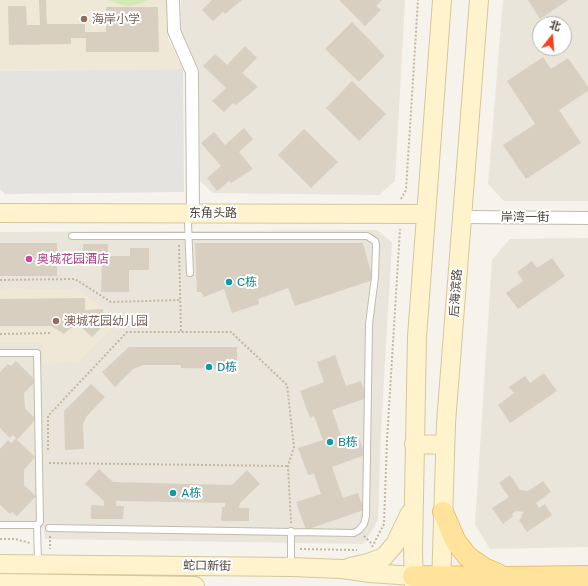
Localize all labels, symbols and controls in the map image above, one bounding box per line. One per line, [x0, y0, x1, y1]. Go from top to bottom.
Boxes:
place label: 海岸小学 [92, 12, 140, 26]
marker: 海岸小学 [79, 14, 89, 24]
north arrow [532, 16, 572, 56]
text: 北 [548, 18, 562, 33]
street label: 东角头路 [189, 206, 237, 220]
street label: 岸湾一街 [501, 210, 549, 224]
place label: 奥城花园酒店 [37, 252, 109, 266]
marker: 奥城花园酒店 [24, 254, 34, 264]
street label: 后海滨路 [447, 269, 465, 317]
place label: C栋 [237, 275, 257, 289]
marker: C栋 [224, 277, 234, 287]
place label: 澳城花园幼儿园 [64, 314, 148, 328]
marker: 澳城花园幼儿园 [51, 316, 61, 326]
place label: D栋 [217, 360, 237, 374]
marker: D栋 [204, 362, 214, 372]
place label: B栋 [338, 435, 358, 449]
marker: B栋 [325, 437, 335, 447]
place label: A栋 [181, 486, 202, 500]
marker: A栋 [168, 488, 178, 498]
street label: 蛇口新街 [183, 558, 231, 574]

